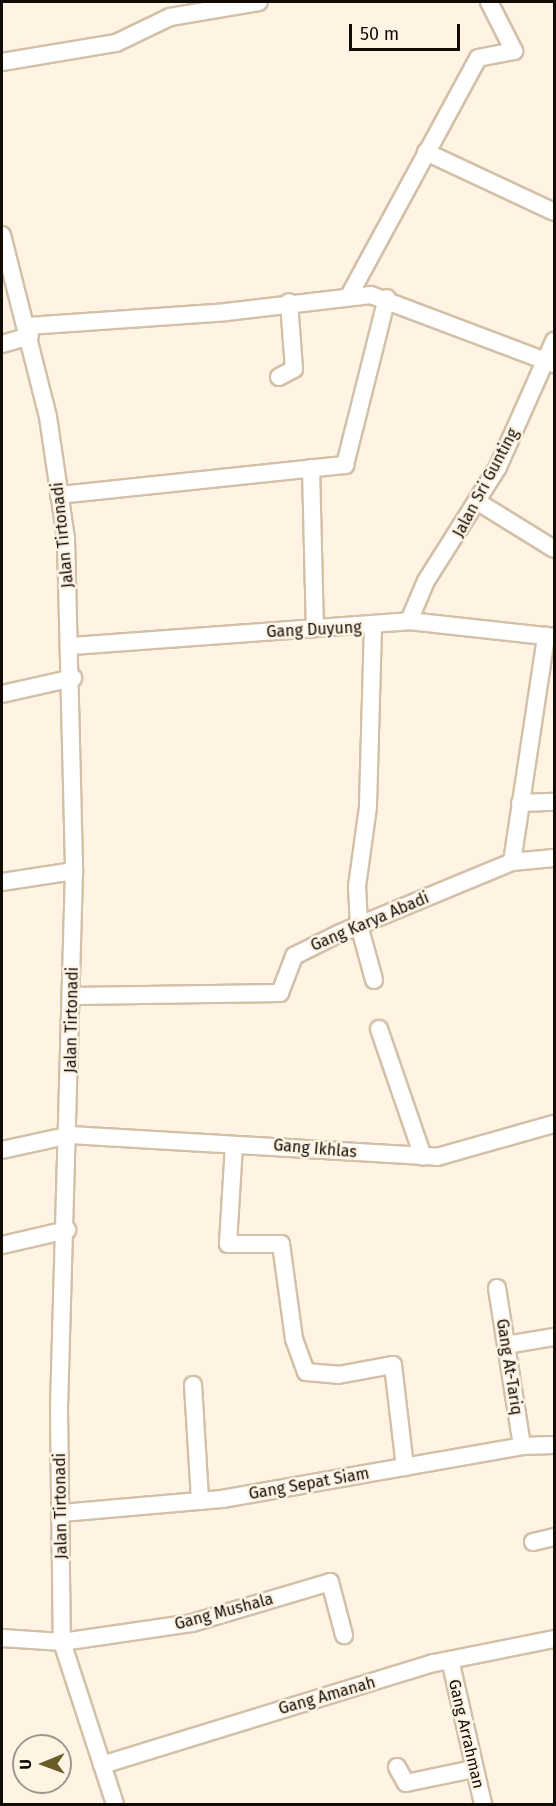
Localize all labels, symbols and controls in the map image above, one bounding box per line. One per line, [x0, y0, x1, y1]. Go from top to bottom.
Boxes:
scale bar [352, 12, 463, 50]
text: 50 m [360, 23, 399, 45]
street label: Jalan Sri Gunting [449, 425, 523, 541]
street label: Jalan Tirtonadi [48, 481, 78, 589]
street label: Gang Duyung [266, 618, 362, 642]
street label: Gang Karya Abadi [308, 888, 432, 956]
street label: Jalan Tirtonadi [61, 967, 83, 1073]
street label: Gang Ikhlas [272, 1136, 358, 1162]
street label: Gang At-Tariq [492, 1318, 526, 1416]
street label: Jalan Tirtonadi [50, 1453, 72, 1559]
street label: Gang Sepat Siam [247, 1464, 371, 1504]
street label: Gang Mushala [173, 1590, 275, 1634]
street label: Gang Amanah [276, 1673, 378, 1719]
street label: Gang Arrahman [444, 1677, 488, 1791]
north arrow [12, 1734, 72, 1794]
text: U [16, 1759, 35, 1770]

